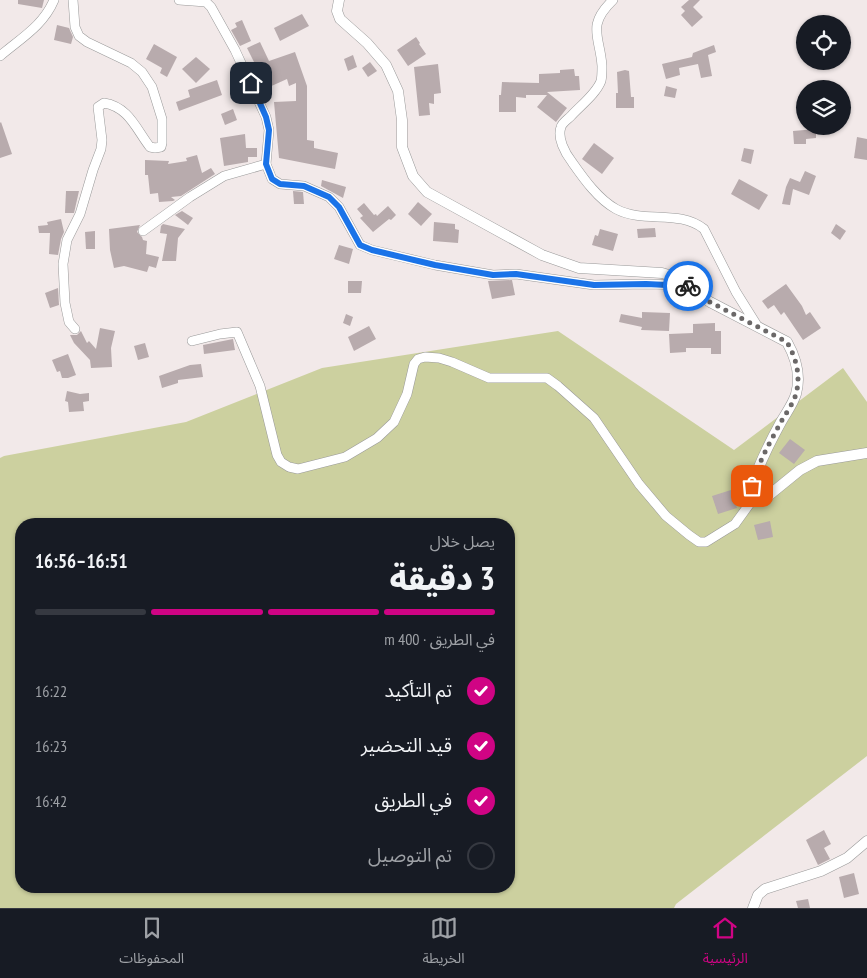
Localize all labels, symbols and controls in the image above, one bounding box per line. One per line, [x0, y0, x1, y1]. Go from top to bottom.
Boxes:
map controls [796, 15, 851, 135]
button: locate [796, 15, 851, 70]
pin [230, 62, 272, 104]
icon: home [237, 69, 265, 97]
button: layers [796, 80, 851, 135]
courier [663, 261, 713, 311]
icon: bike [674, 272, 702, 300]
pin [731, 465, 773, 507]
icon: bag [738, 472, 766, 500]
text: يصل خلال [430, 531, 495, 551]
text: 16:51–16:56 [35, 549, 128, 573]
text: 3 دقيقة [390, 557, 495, 599]
text: في الطريق · 400 m [384, 629, 495, 649]
icon: check [467, 677, 495, 705]
text: تم التأكيد [385, 678, 452, 702]
text: 16:22 [35, 681, 67, 701]
icon: check [467, 732, 495, 760]
text: قيد التحضير [361, 733, 452, 757]
text: 16:23 [35, 736, 67, 756]
icon: check [467, 787, 495, 815]
text: في الطريق [375, 788, 452, 812]
text: 16:42 [35, 791, 67, 811]
text: تم التوصيل [368, 843, 452, 867]
tab: المحفوظات [119, 914, 184, 973]
tab: الخريطة [423, 914, 464, 973]
tab: الرئيسية [703, 914, 748, 973]

